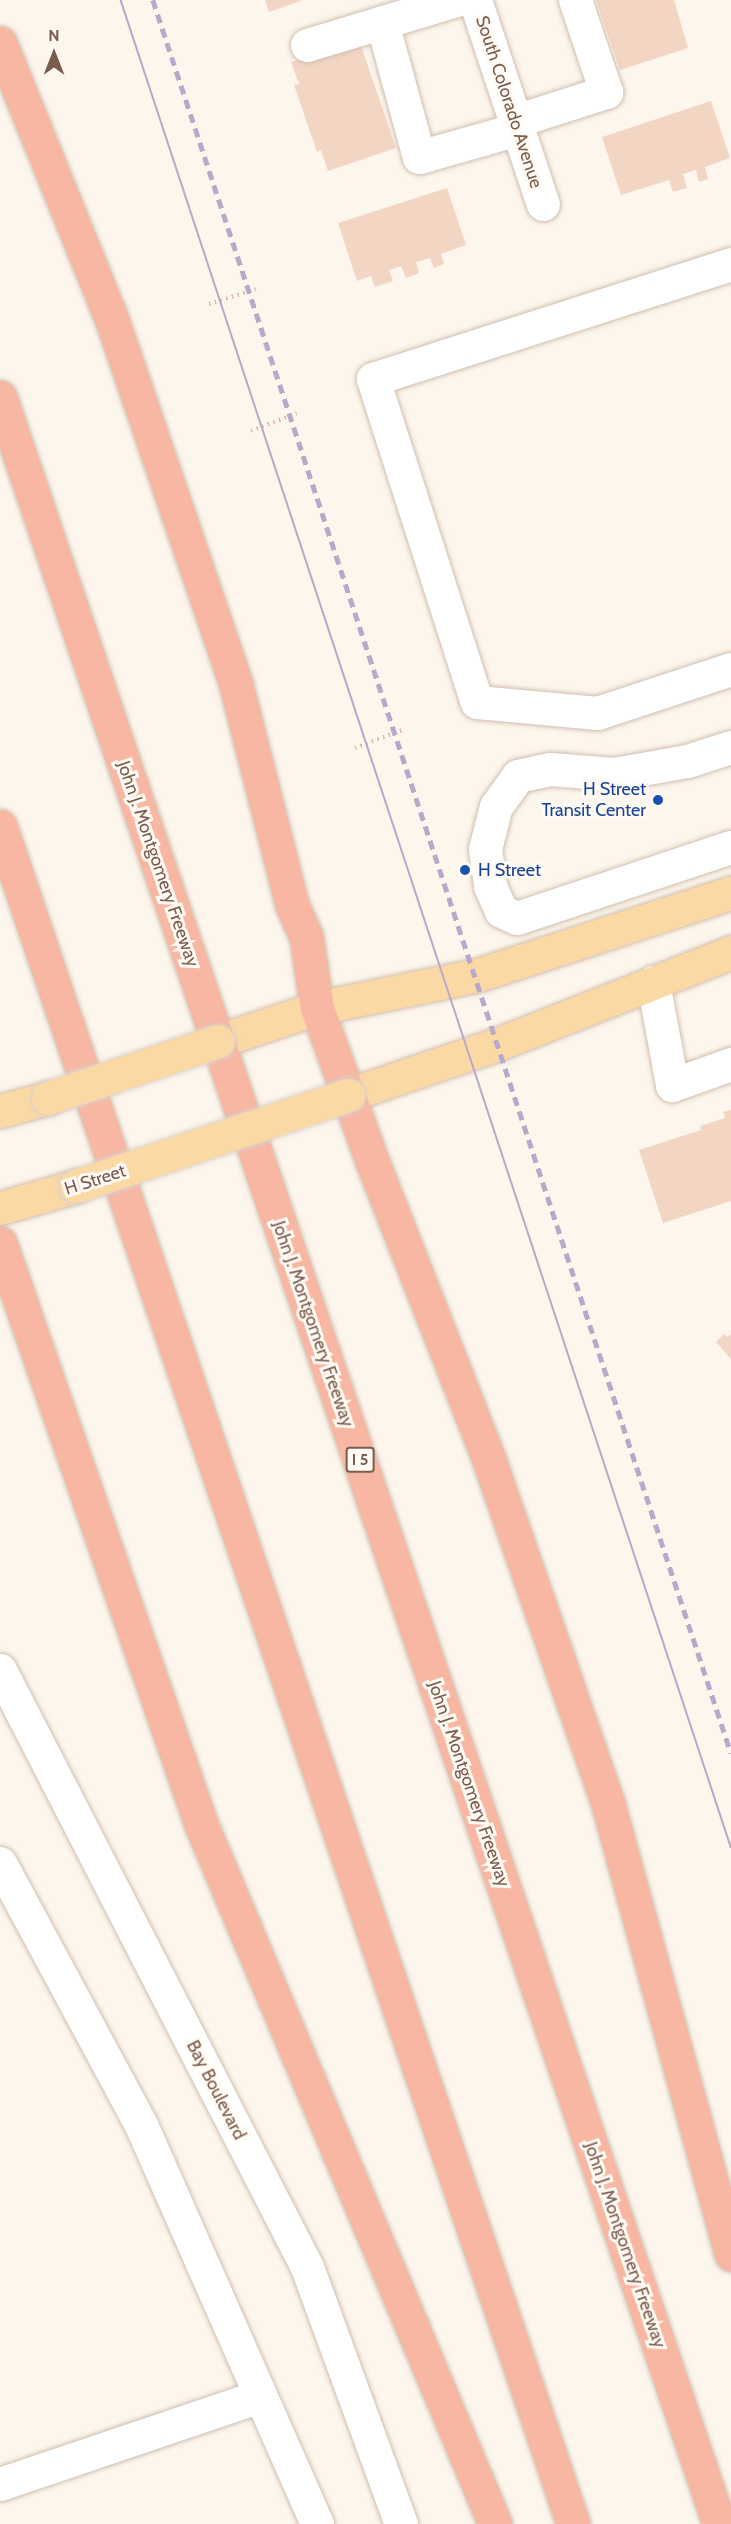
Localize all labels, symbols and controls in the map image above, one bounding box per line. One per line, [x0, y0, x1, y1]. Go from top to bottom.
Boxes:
street label: South Colorado Avenue [471, 13, 547, 191]
north arrow [24, 24, 84, 84]
text: N [48, 26, 60, 45]
street label: John J. Montgomery Freeway [113, 758, 203, 970]
place label: H Street Transit Center [541, 779, 646, 822]
marker: H Street Transit Center [651, 793, 665, 807]
place label: H Street [478, 859, 541, 881]
marker: H Street [456, 861, 474, 879]
street label: H Street [62, 1160, 128, 1200]
street label: John J. Montgomery Freeway [268, 1218, 358, 1430]
road number: I 5 [345, 1447, 375, 1473]
street label: John J. Montgomery Freeway [424, 1678, 514, 1890]
street label: Bay Boulevard [182, 2037, 250, 2143]
street label: John J. Montgomery Freeway [580, 2139, 670, 2351]

